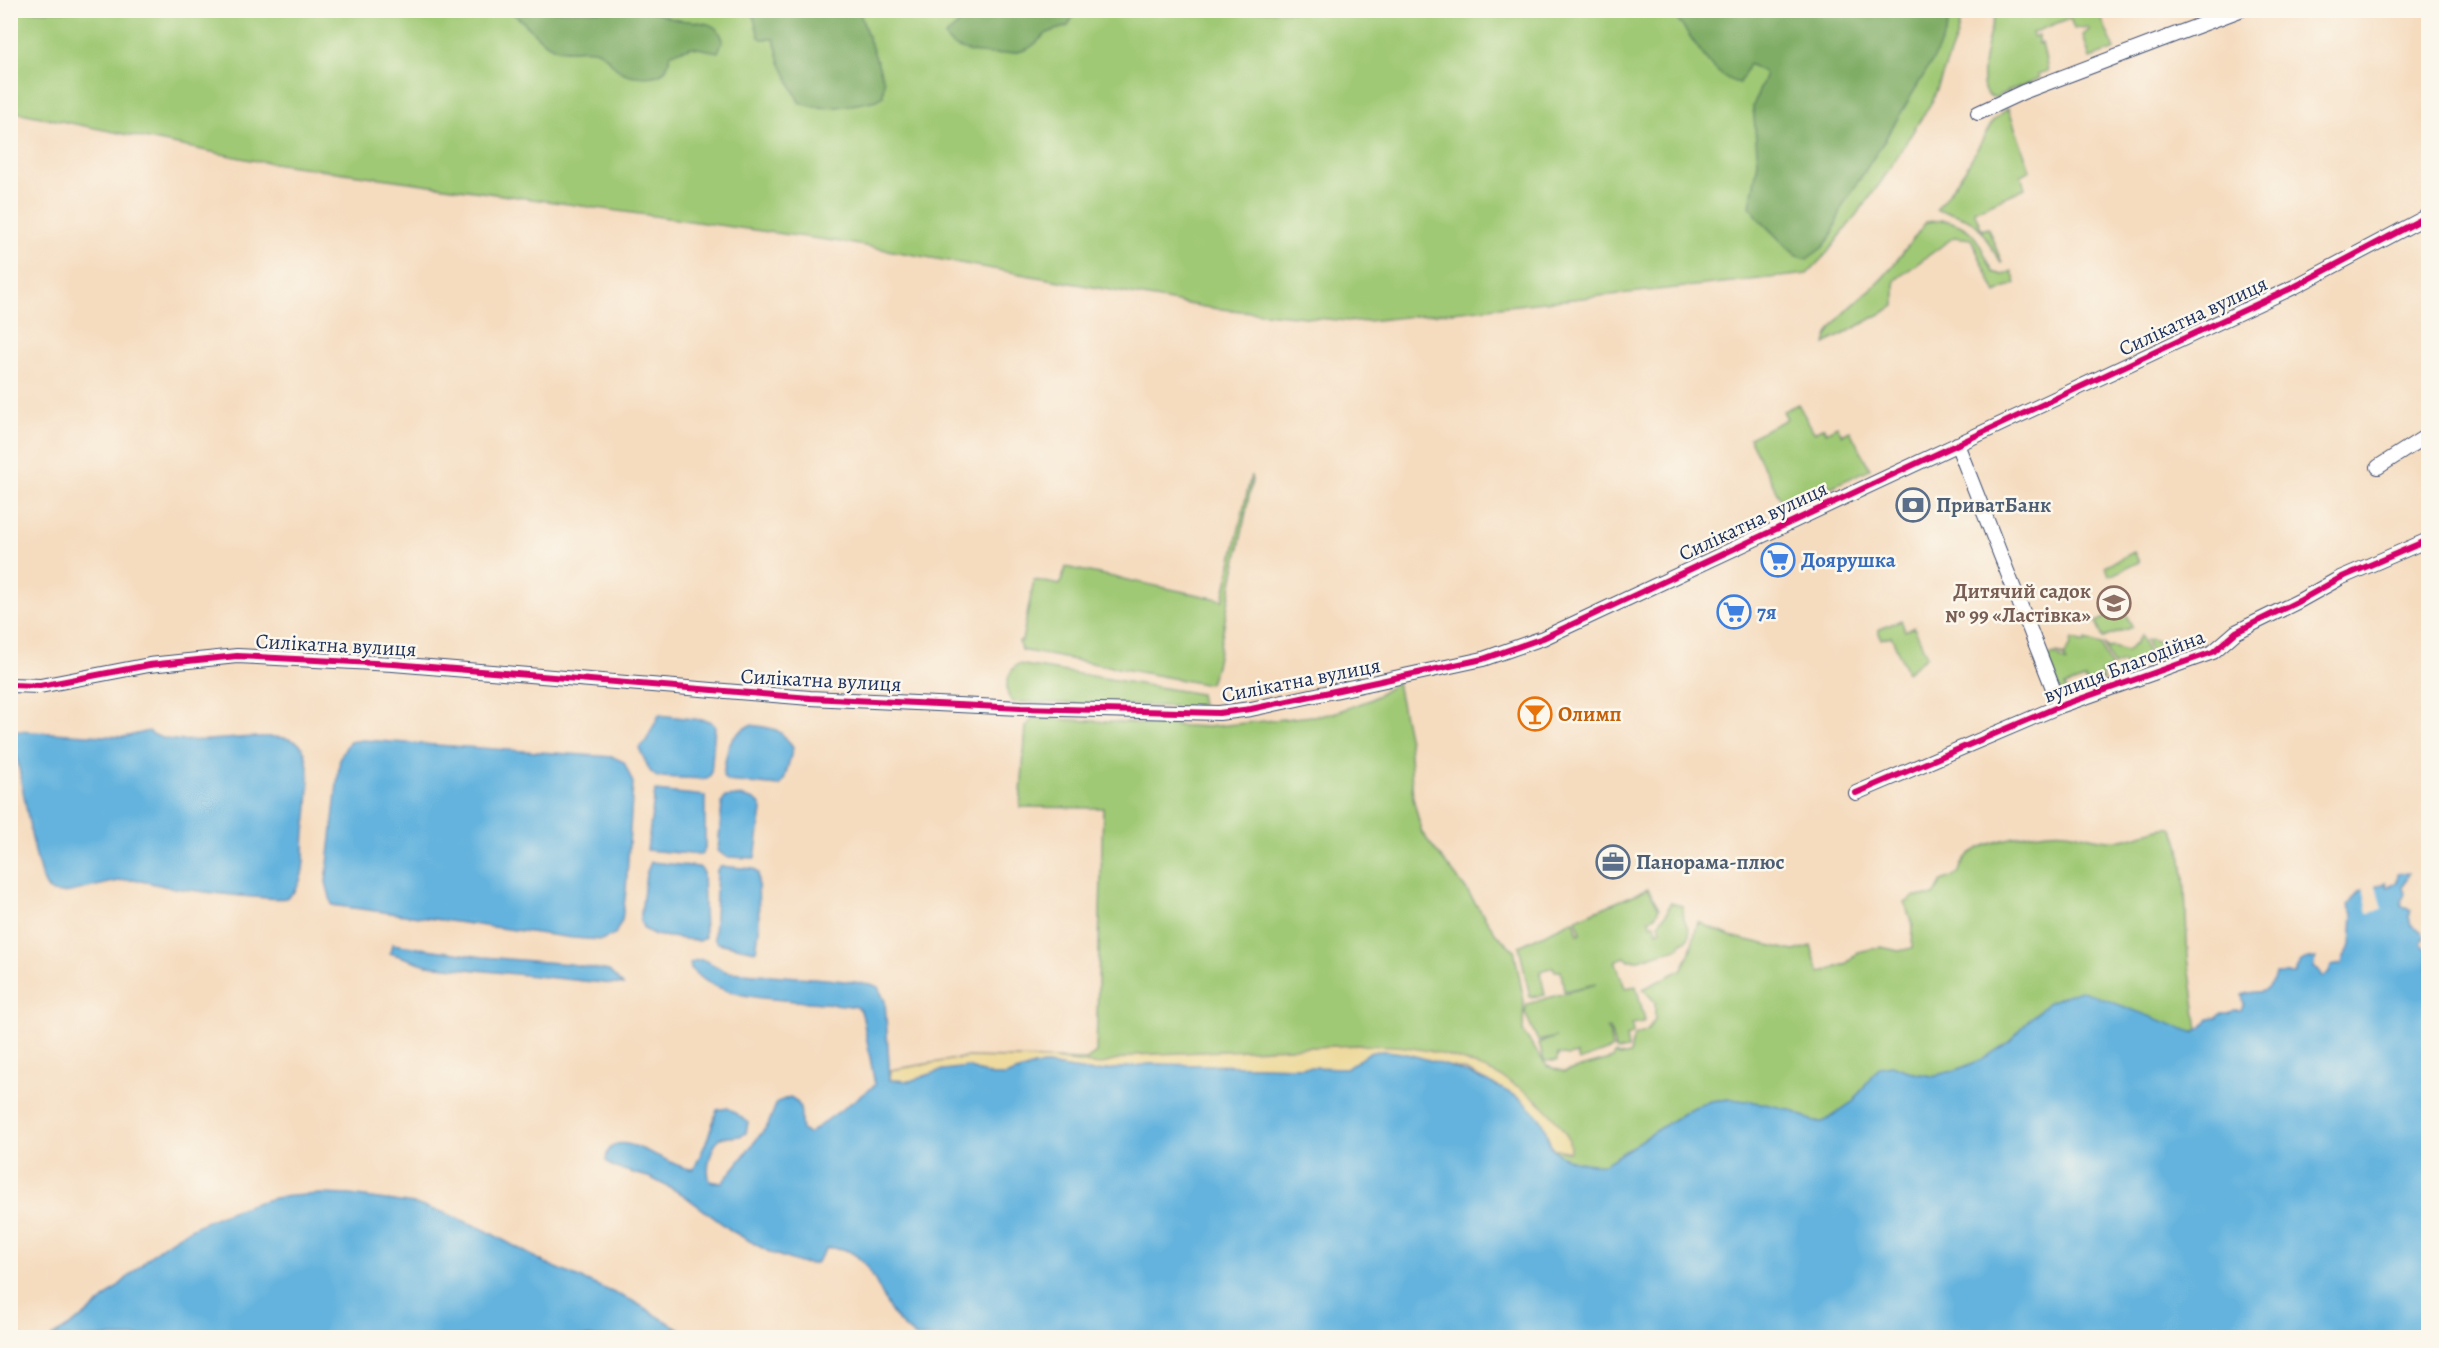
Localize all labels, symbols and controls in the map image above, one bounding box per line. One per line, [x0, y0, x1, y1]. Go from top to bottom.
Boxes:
street label: Силікатна вулиця [2114, 269, 2272, 363]
street label: Силікатна вулиця [1674, 474, 1832, 568]
bank icon: ПриватБанк [1895, 487, 1931, 523]
place label: ПриватБанк [1936, 491, 2051, 519]
supermarket icon: Доярушка [1760, 542, 1796, 578]
place label: Доярушка [1801, 546, 1896, 574]
place label: Дитячий садок № 99 «Ластівка» [1945, 577, 2091, 629]
school or university icon: Дитячий садок № 99 «Ластівка» [2096, 585, 2132, 621]
supermarket icon: 7я [1716, 594, 1752, 630]
place label: 7я [1757, 598, 1777, 626]
street label: вулиця Благодійна [2039, 622, 2209, 710]
street label: Силікатна вулиця [255, 627, 417, 663]
street label: Силікатна вулиця [1219, 651, 1383, 709]
street label: Силікатна вулиця [740, 662, 902, 698]
bar icon: Олимп [1517, 696, 1553, 732]
place label: Олимп [1558, 700, 1622, 728]
office icon: Панорама-плюс [1595, 844, 1631, 880]
place label: Панорама-плюс [1636, 848, 1784, 876]

